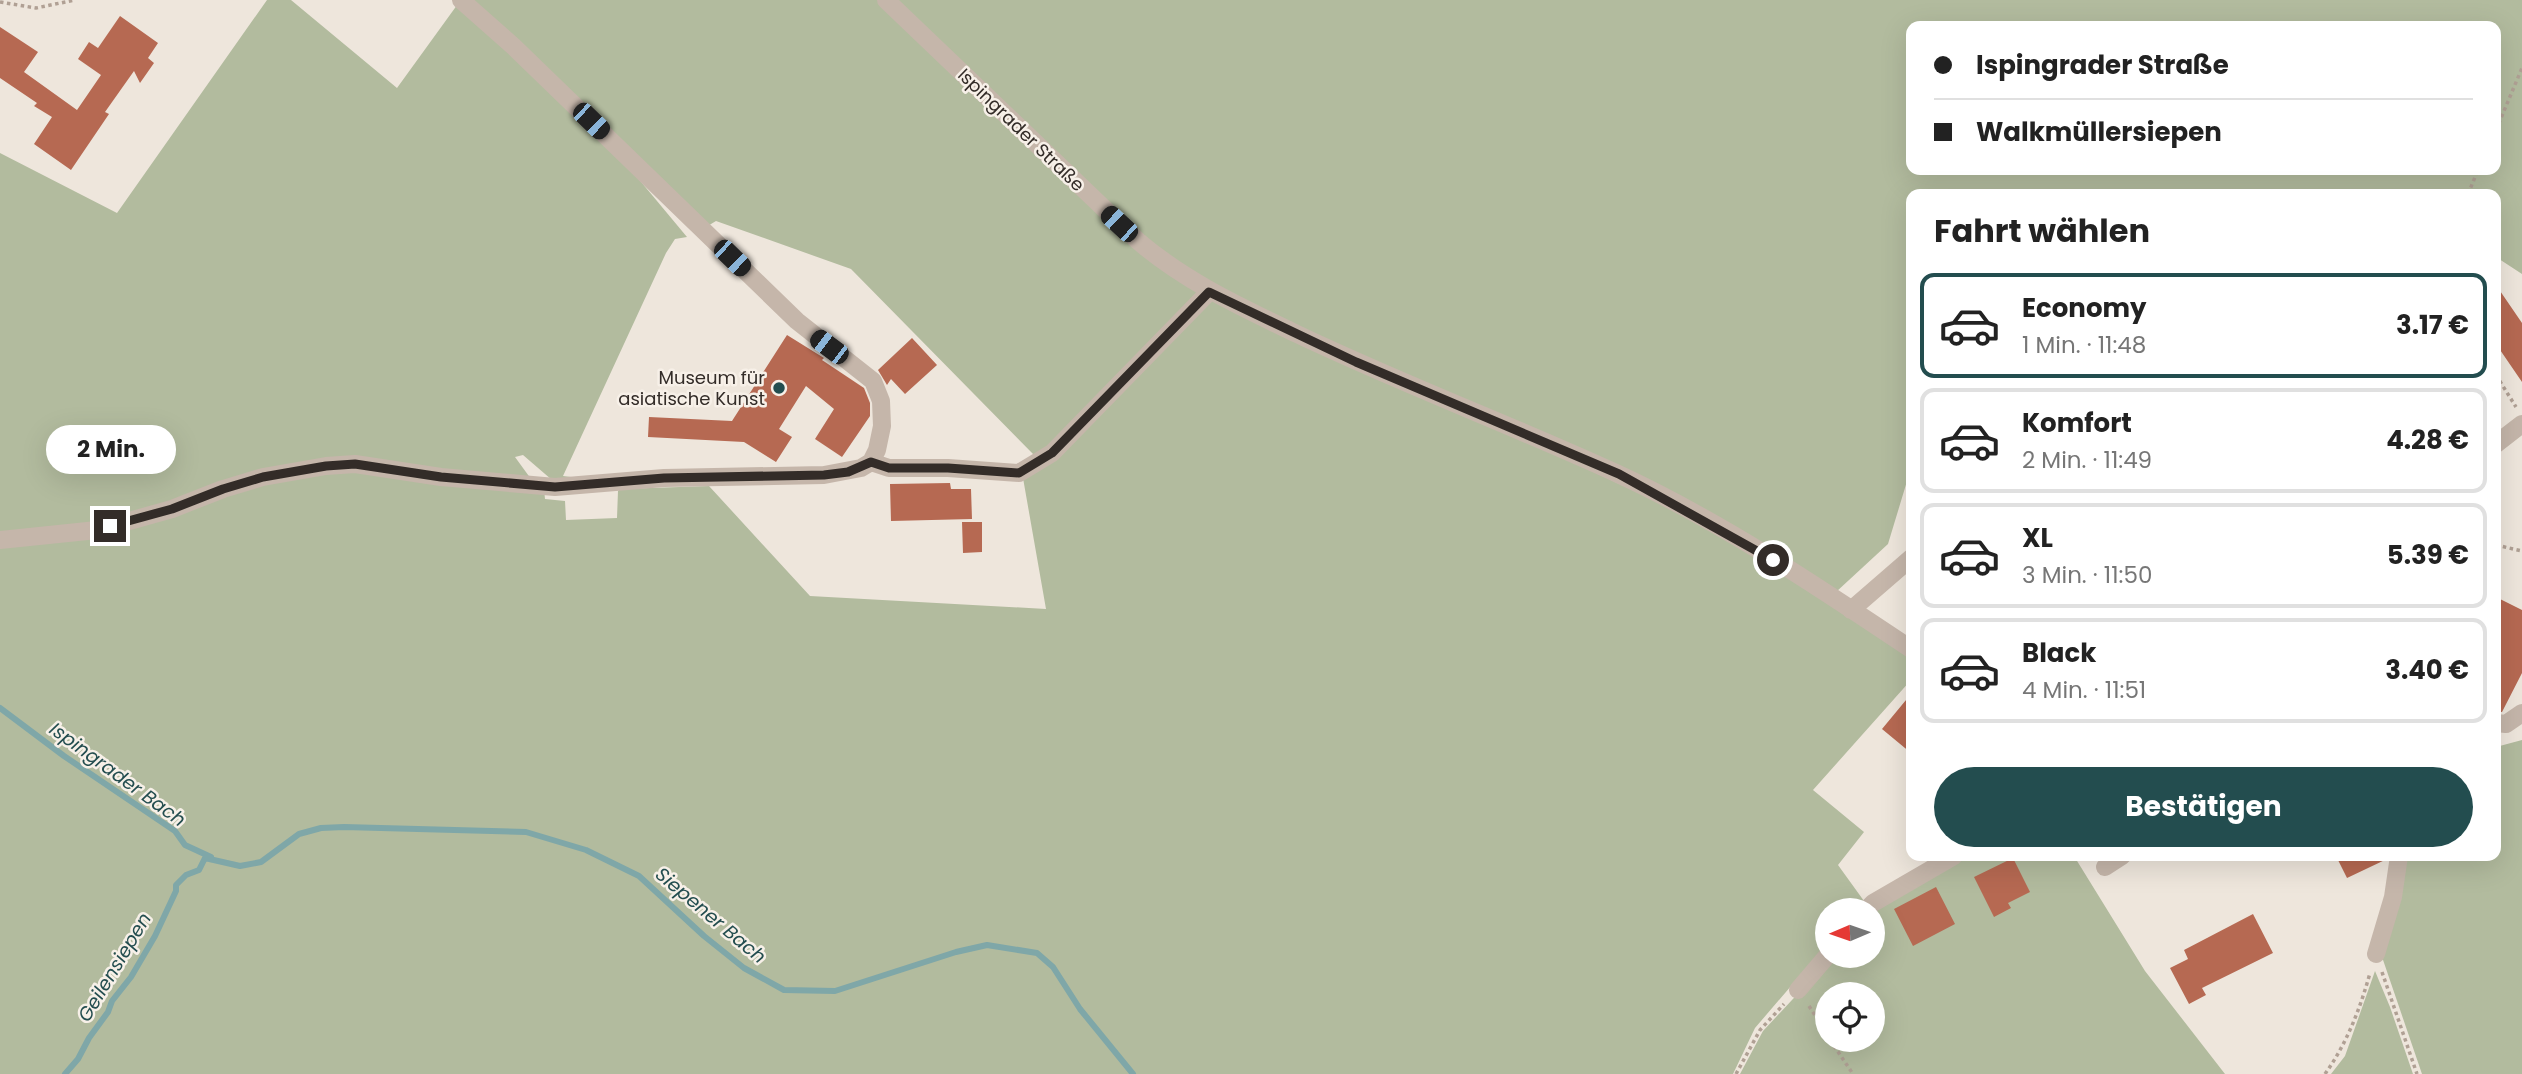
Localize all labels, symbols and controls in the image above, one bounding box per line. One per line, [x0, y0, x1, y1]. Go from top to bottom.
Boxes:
text: Ispingrader Straße [1976, 47, 2229, 83]
street label: Ispingrader Straße [953, 63, 1090, 197]
car [569, 99, 614, 143]
text: Walkmüllersiepen [1976, 114, 2222, 150]
car [1097, 202, 1142, 246]
text: Fahrt wählen [1934, 208, 2150, 253]
car [710, 236, 755, 280]
text: Economy [2022, 290, 2146, 326]
icon: car [1938, 294, 2001, 357]
text: 3.17 € [2396, 307, 2469, 343]
car [806, 326, 853, 368]
text: 1 Min. · 11:48 [2022, 329, 2146, 361]
place label: Museum für asiatische Kunst [618, 365, 765, 411]
marker: Museum für asiatische Kunst [771, 380, 787, 396]
text: Komfort [2022, 405, 2132, 441]
icon: car [1938, 409, 2001, 472]
text: 4.28 € [2386, 422, 2469, 458]
callout: 2 Min. [45, 424, 175, 474]
text: 2 Min. [77, 433, 145, 465]
text: 2 Min. · 11:49 [2022, 444, 2152, 476]
route end [94, 510, 126, 542]
text: XL [2022, 520, 2053, 556]
icon: car [1938, 524, 2001, 587]
text: 5.39 € [2387, 537, 2469, 573]
route start [1757, 544, 1789, 576]
text: 3 Min. · 11:50 [2022, 559, 2152, 591]
text: Black [2022, 635, 2096, 671]
icon: car [1938, 639, 2001, 702]
text: 3.40 € [2385, 652, 2469, 688]
text: 4 Min. · 11:51 [2022, 674, 2146, 706]
water label: Ispingrader Bach [44, 716, 191, 833]
button: Bestätigen [1934, 767, 2473, 847]
water label: Siepener Bach [650, 861, 772, 970]
north arrow [1815, 898, 1885, 968]
map controls [1815, 898, 1885, 1052]
water label: Geilensiepen [71, 908, 158, 1027]
button: locate [1815, 982, 1885, 1052]

